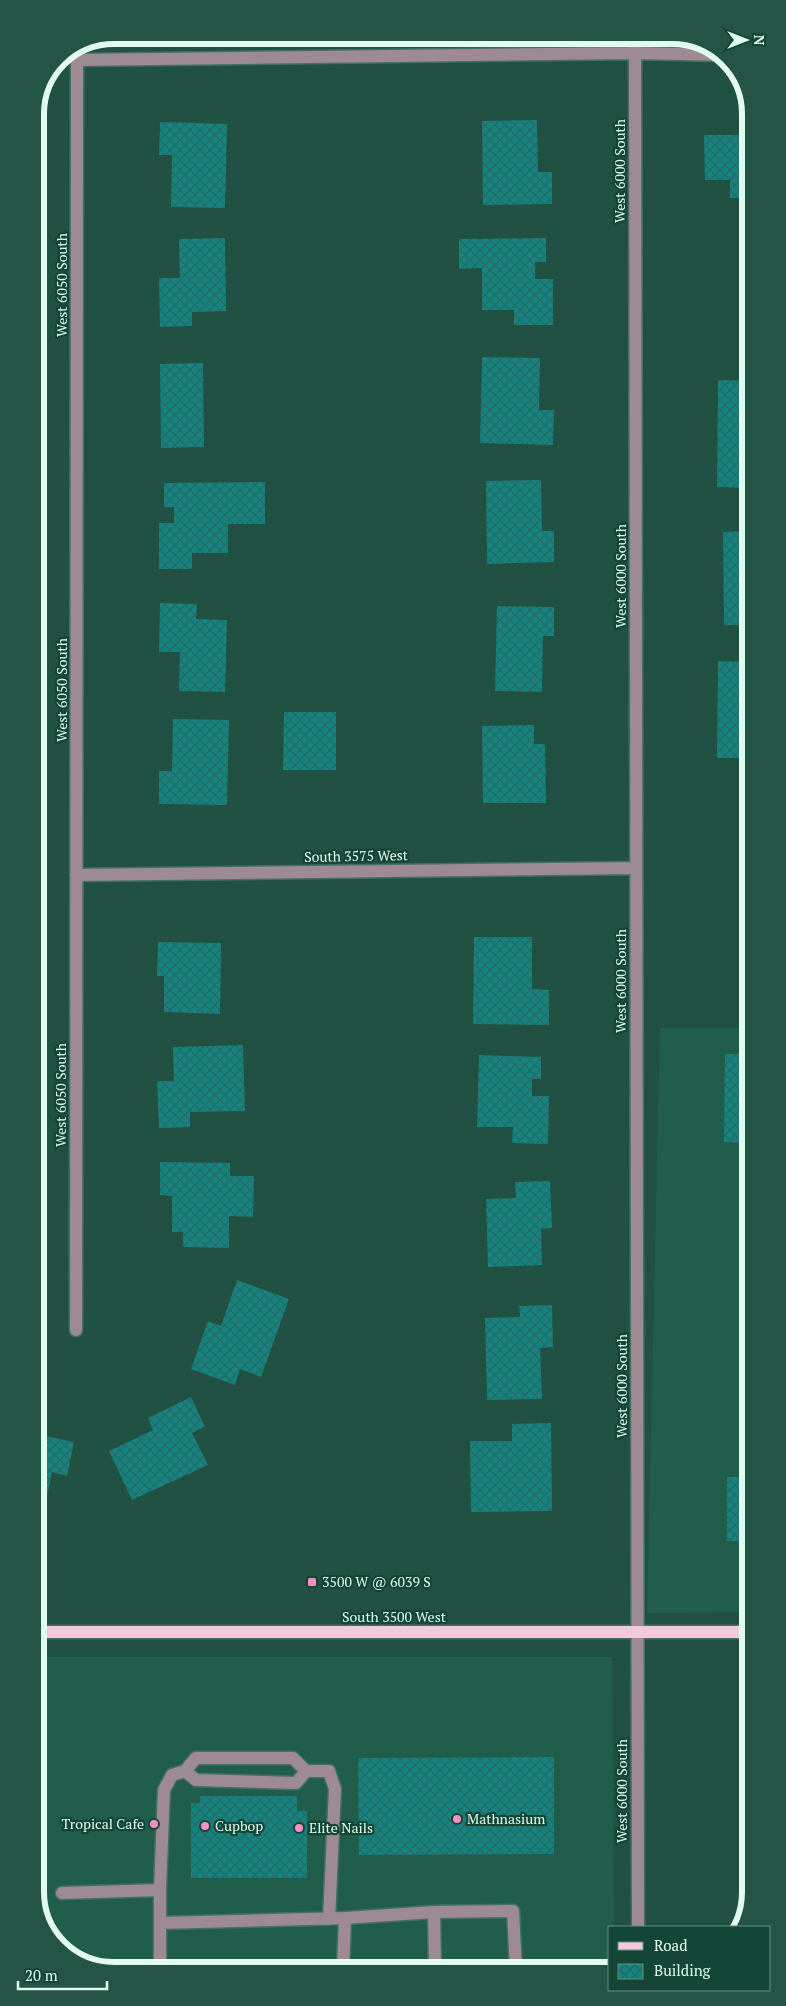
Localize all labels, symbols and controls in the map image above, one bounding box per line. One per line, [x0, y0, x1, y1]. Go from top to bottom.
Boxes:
north arrow [721, 15, 771, 65]
text: N [750, 35, 769, 46]
street label: West 6000 South [610, 119, 629, 223]
street label: West 6050 South [52, 233, 71, 337]
street label: West 6000 South [611, 524, 630, 628]
street label: West 6050 South [52, 638, 71, 742]
street label: South 3575 West [304, 845, 409, 866]
street label: West 6000 South [611, 929, 630, 1033]
street label: West 6050 South [51, 1043, 70, 1147]
street label: West 6000 South [612, 1334, 631, 1438]
place label: 3500 W @ 6039 S [322, 1572, 431, 1591]
marker: 3500 W @ 6039 S [306, 1576, 318, 1588]
street label: South 3500 West [342, 1607, 447, 1626]
street label: West 6000 South [612, 1739, 631, 1843]
place label: Mathnasium [467, 1809, 545, 1828]
marker: Mathnasium [451, 1813, 463, 1825]
place label: Tropical Cafe [62, 1814, 144, 1833]
place label: Cupbop [215, 1816, 263, 1835]
marker: Tropical Cafe [148, 1818, 160, 1830]
place label: Elite Nails [309, 1818, 373, 1837]
marker: Cupbop [199, 1820, 211, 1832]
marker: Elite Nails [293, 1822, 305, 1834]
legend [608, 1926, 771, 1991]
text: Road [654, 1935, 687, 1955]
scale bar [18, 1958, 106, 1990]
text: Building [654, 1960, 712, 1980]
text: 20 m [25, 1965, 58, 1985]

